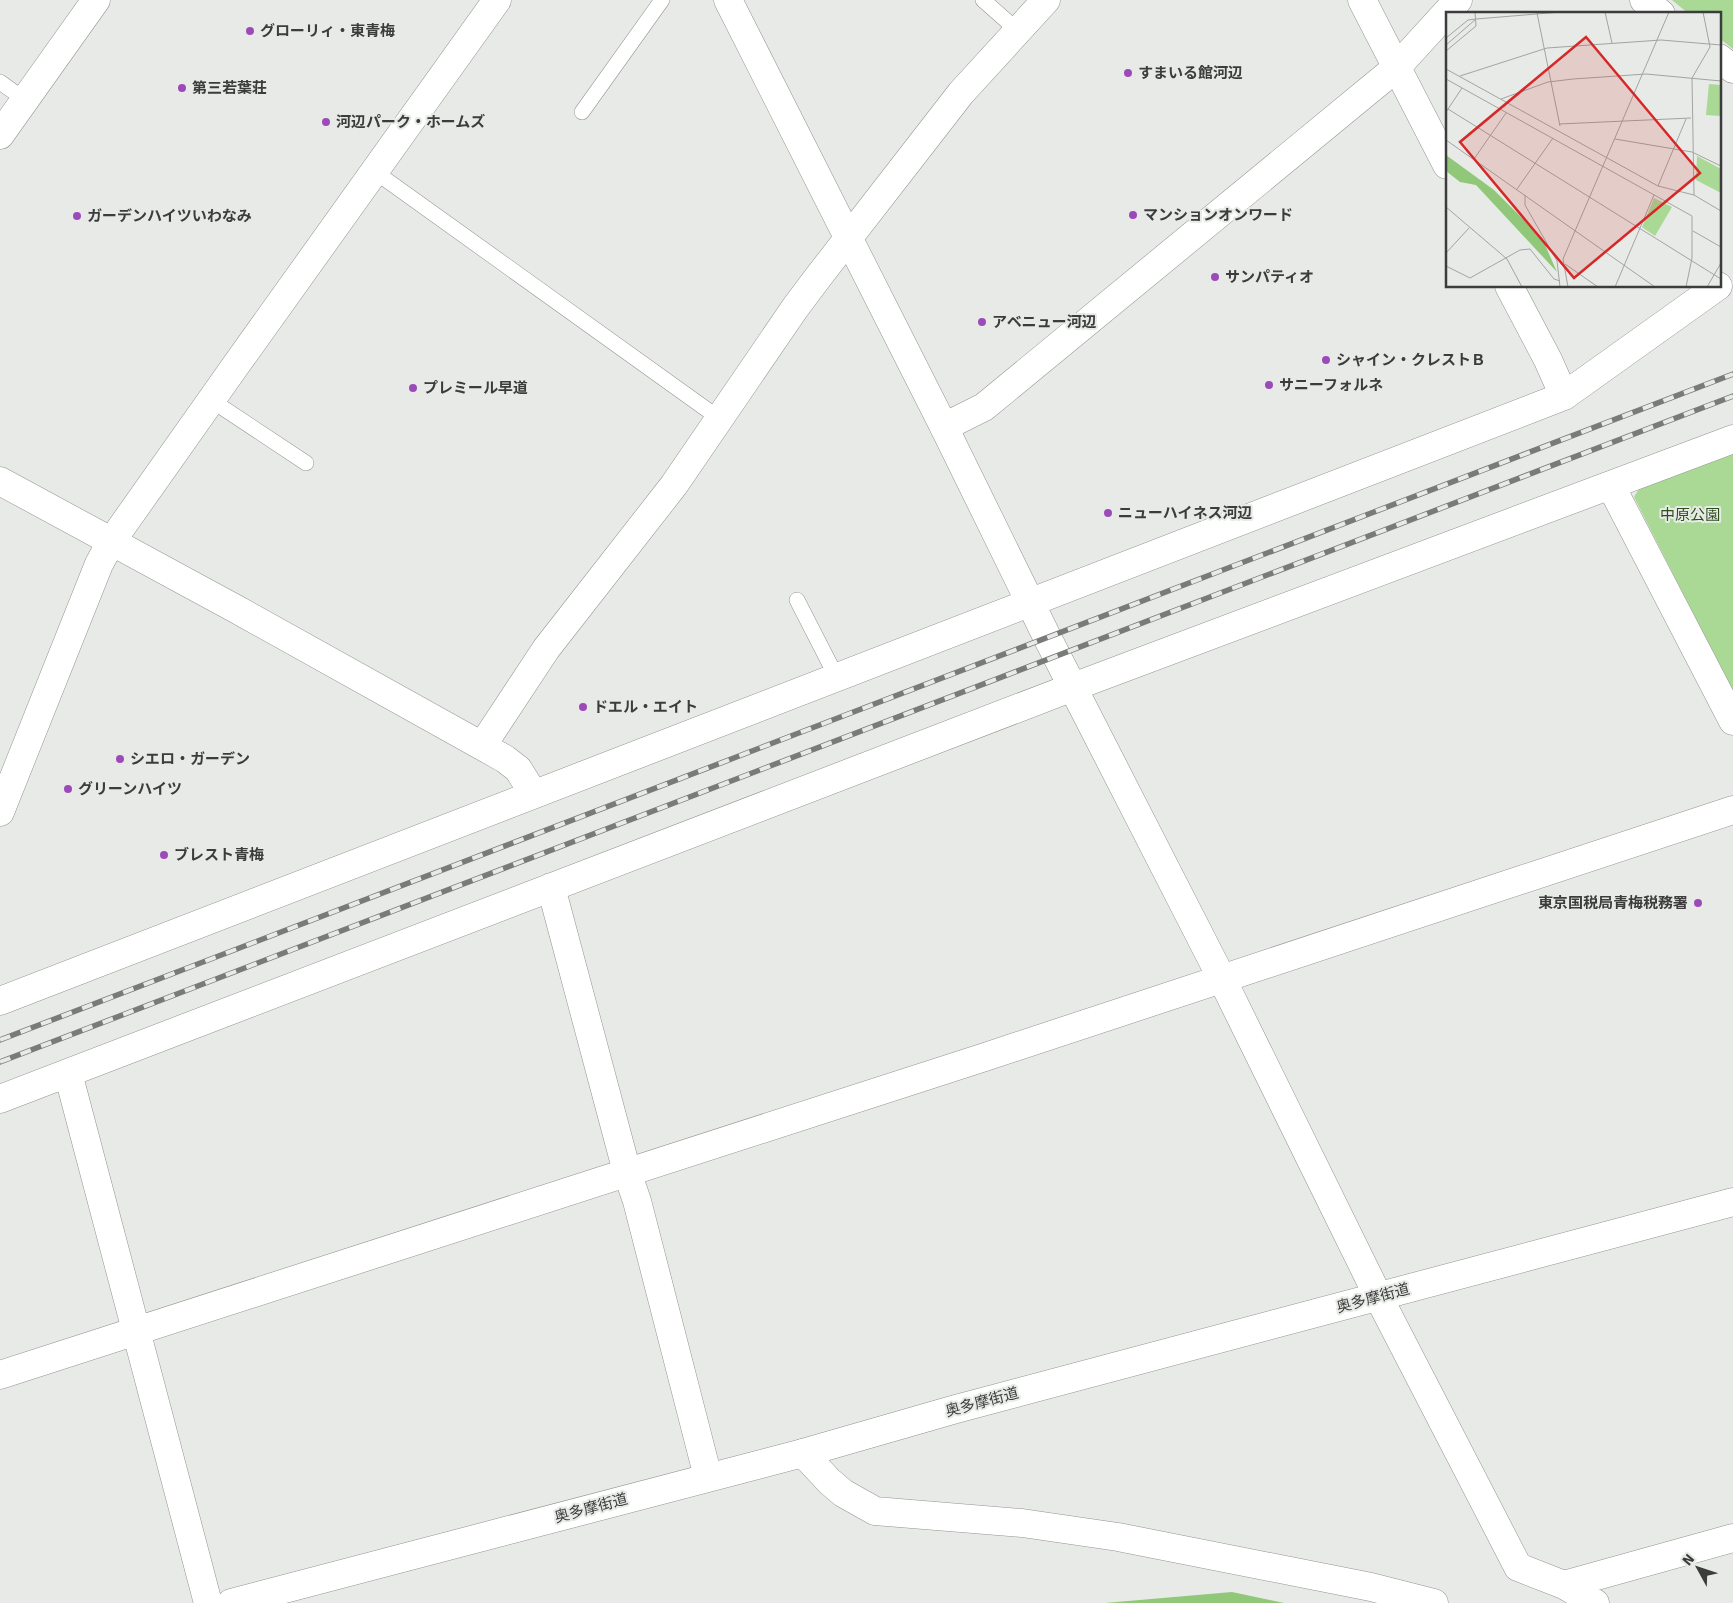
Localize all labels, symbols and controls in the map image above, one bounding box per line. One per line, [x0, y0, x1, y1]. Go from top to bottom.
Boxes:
inset map [1446, 12, 1720, 288]
place label: グローリィ・東青梅 [260, 22, 395, 40]
marker: グローリィ・東青梅 [244, 25, 256, 37]
place label: すまいる館河辺 [1138, 64, 1243, 82]
marker: すまいる館河辺 [1122, 67, 1134, 79]
place label: 第三若葉荘 [192, 79, 267, 97]
marker: 第三若葉荘 [176, 82, 188, 94]
place label: 河辺パーク・ホームズ [336, 113, 485, 131]
marker: 河辺パーク・ホームズ [320, 116, 332, 128]
place label: マンションオンワード [1143, 206, 1293, 224]
place label: ガーデンハイツいわなみ [87, 207, 252, 225]
marker: マンションオンワード [1127, 209, 1139, 221]
marker: ガーデンハイツいわなみ [71, 210, 83, 222]
place label: サンパティオ [1225, 268, 1314, 286]
marker: サンパティオ [1209, 271, 1221, 283]
place label: アベニュー河辺 [992, 313, 1097, 331]
marker: アベニュー河辺 [976, 316, 988, 328]
place label: シャイン・クレストＢ [1336, 351, 1486, 369]
marker: シャイン・クレストＢ [1320, 354, 1332, 366]
place label: サニーフォルネ [1279, 376, 1383, 394]
place label: プレミール早道 [423, 379, 528, 397]
marker: サニーフォルネ [1263, 379, 1275, 391]
marker: プレミール早道 [407, 382, 419, 394]
place label: ニューハイネス河辺 [1118, 504, 1252, 522]
park label: 中原公園 [1660, 506, 1720, 524]
marker: ニューハイネス河辺 [1102, 507, 1114, 519]
place label: ドエル・エイト [593, 698, 698, 716]
marker: ドエル・エイト [577, 701, 589, 713]
place label: シエロ・ガーデン [130, 750, 250, 768]
marker: シエロ・ガーデン [114, 753, 126, 765]
place label: グリーンハイツ [78, 780, 182, 798]
marker: グリーンハイツ [62, 783, 74, 795]
place label: ブレスト青梅 [174, 846, 264, 864]
marker: ブレスト青梅 [158, 849, 170, 861]
place label: 東京国税局青梅税務署 [1538, 894, 1688, 912]
marker: 東京国税局青梅税務署 [1692, 897, 1704, 909]
street label: 奥多摩街道 [1334, 1280, 1412, 1316]
street label: 奥多摩街道 [943, 1384, 1021, 1420]
street label: 奥多摩街道 [552, 1490, 630, 1526]
north arrow [1673, 1543, 1723, 1593]
text: N [1679, 1551, 1698, 1569]

